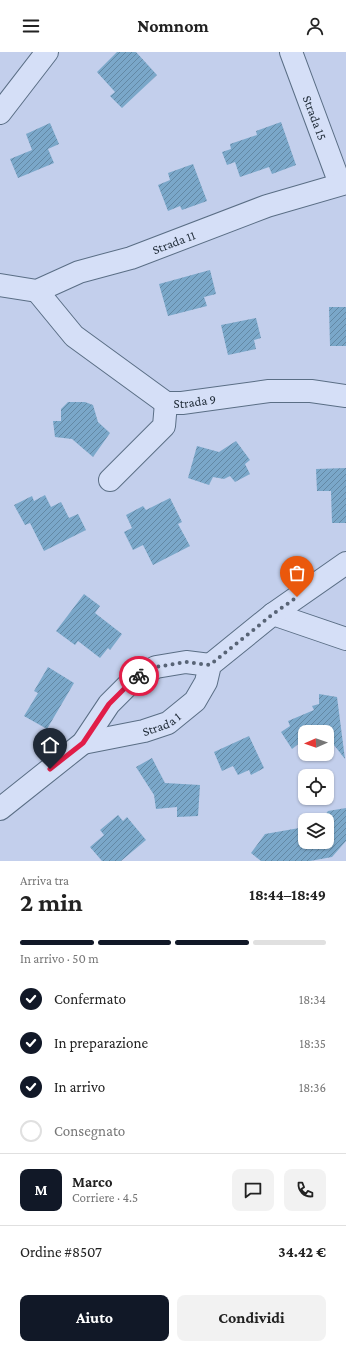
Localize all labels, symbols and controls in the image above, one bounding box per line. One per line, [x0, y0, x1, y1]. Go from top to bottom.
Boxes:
icon: menu [20, 15, 42, 37]
icon: person [304, 15, 326, 37]
text: Nomnom [137, 16, 209, 36]
street label: Strada 15 [300, 93, 330, 142]
street label: Strada 11 [150, 227, 197, 257]
street label: Strada 9 [174, 391, 217, 411]
pin [280, 556, 314, 597]
icon: bag [286, 562, 308, 584]
courier [119, 656, 159, 696]
icon: bike [128, 665, 150, 687]
street label: Strada 1 [140, 708, 183, 739]
north arrow [298, 725, 334, 761]
map controls [298, 725, 334, 849]
pin [33, 728, 67, 769]
icon: home [39, 734, 61, 756]
button: locate [298, 769, 334, 805]
button: layers [298, 813, 334, 849]
text: Arriva tra [20, 873, 69, 888]
text: 18:44–18:49 [249, 887, 326, 903]
text: 2 min [20, 888, 83, 917]
text: In arrivo · 50 m [20, 951, 99, 966]
icon: check [20, 988, 42, 1010]
text: Confermato [54, 991, 126, 1007]
text: 18:34 [299, 992, 326, 1007]
icon: check [20, 1032, 42, 1054]
text: In preparazione [54, 1035, 148, 1051]
text: 18:35 [299, 1036, 326, 1051]
icon: check [20, 1076, 42, 1098]
text: In arrivo [54, 1079, 105, 1095]
text: 18:36 [299, 1080, 326, 1095]
text: Consegnato [54, 1123, 125, 1139]
button: chat [232, 1169, 274, 1211]
button: phone [284, 1169, 326, 1211]
text: Marco [72, 1174, 112, 1190]
text: M [34, 1182, 48, 1198]
text: Corriere · 4.5 [72, 1190, 138, 1205]
text: Ordine #8507 [20, 1244, 102, 1260]
text: 34.42 € [278, 1244, 326, 1260]
button: Aiuto [20, 1295, 169, 1341]
button: Condividi [177, 1295, 326, 1341]

